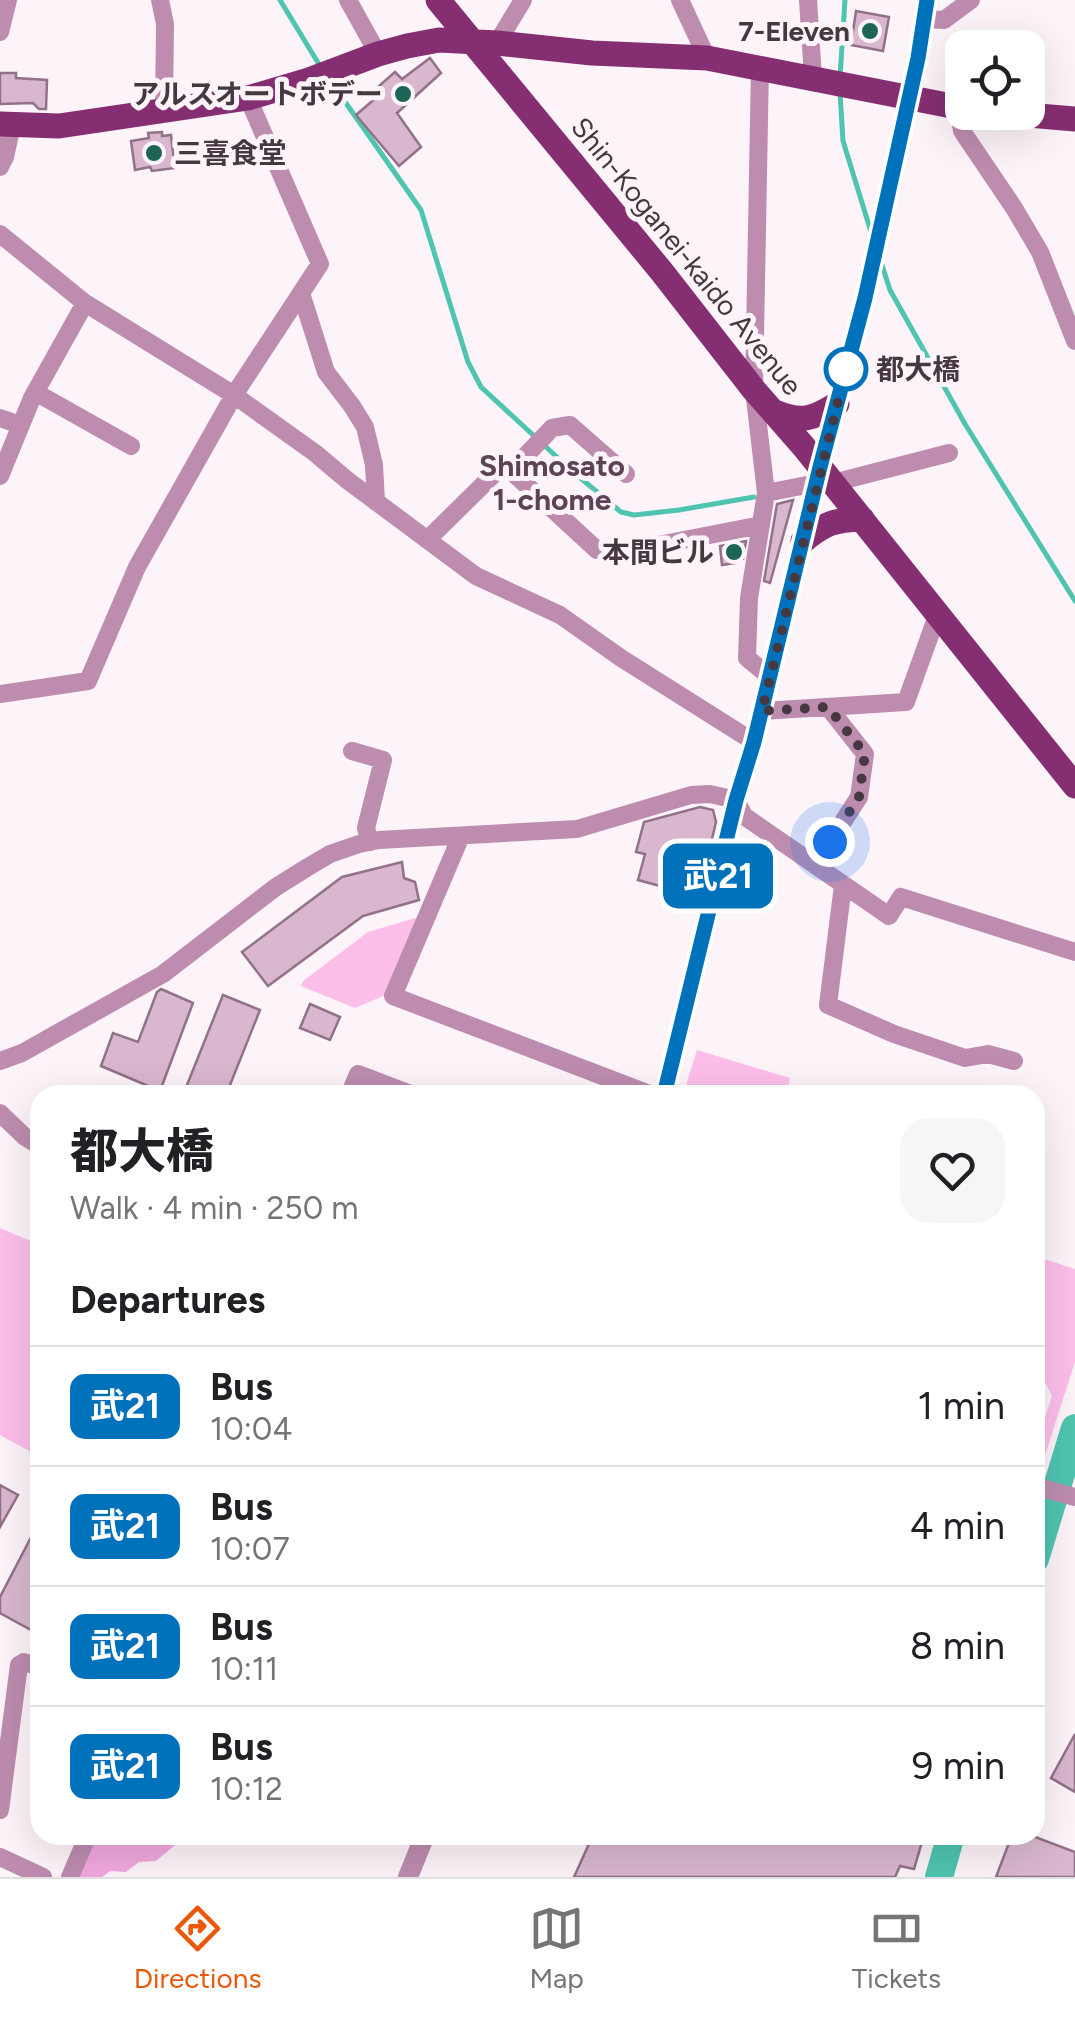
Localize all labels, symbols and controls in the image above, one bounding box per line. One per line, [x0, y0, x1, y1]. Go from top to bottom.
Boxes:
place label: 7-Eleven [738, 14, 850, 48]
marker: 7-Eleven [859, 20, 881, 42]
map controls [945, 30, 1045, 130]
button: locate [945, 30, 1045, 130]
place label: アルスオートボデー [131, 77, 383, 111]
marker: アルスオートボデー [392, 83, 414, 105]
street label: Shin-Koganei-kaido Avenue [564, 110, 810, 402]
place label: 三喜食堂 [174, 136, 286, 170]
marker: 三喜食堂 [143, 142, 165, 164]
marker: 都大橋 [825, 348, 867, 390]
place label: 都大橋 [876, 352, 960, 386]
district label: Shimosato 1-chome [479, 447, 625, 518]
place label: 本間ビル [602, 535, 714, 569]
marker: 本間ビル [723, 541, 745, 563]
your location [805, 817, 855, 867]
line badge: 武21 [660, 844, 776, 908]
text: 武21 [683, 855, 753, 897]
button: heart [900, 1118, 1005, 1223]
text: 都大橋 [70, 1122, 214, 1180]
text: Walk · 4 min · 250 m [70, 1189, 358, 1227]
text: Departures [70, 1277, 265, 1323]
text: Bus [210, 1364, 273, 1410]
text: 1 min [918, 1383, 1005, 1429]
text: 武21 [90, 1385, 160, 1427]
text: 10:04 [210, 1410, 292, 1448]
text: Bus [210, 1484, 273, 1530]
text: 4 min [910, 1503, 1005, 1549]
text: 武21 [90, 1505, 160, 1547]
text: 10:07 [210, 1530, 290, 1568]
text: Bus [210, 1604, 273, 1650]
text: 8 min [910, 1623, 1005, 1669]
text: 武21 [90, 1625, 160, 1667]
text: 10:11 [210, 1650, 278, 1688]
text: Bus [210, 1724, 273, 1770]
text: 9 min [912, 1743, 1005, 1789]
text: 武21 [90, 1745, 160, 1787]
text: 10:12 [210, 1770, 283, 1808]
tab: Directions [134, 1901, 261, 1995]
tab: Map [529, 1901, 584, 1995]
tab: Tickets [852, 1901, 941, 1995]

